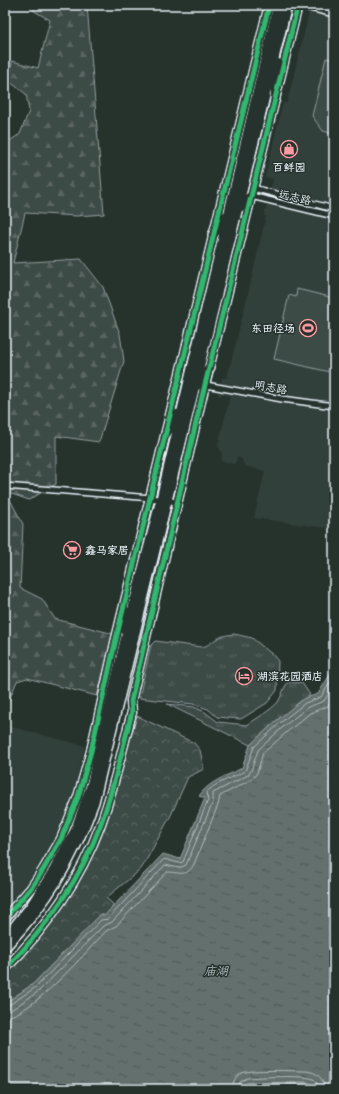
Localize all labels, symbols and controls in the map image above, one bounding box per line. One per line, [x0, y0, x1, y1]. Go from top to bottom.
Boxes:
shop icon: 百鲜园 [279, 139, 299, 159]
place label: 百鲜园 [273, 160, 306, 174]
street label: 远志路 [277, 186, 313, 208]
sports icon: 东田径场 [298, 318, 318, 338]
place label: 东田径场 [251, 321, 295, 335]
street label: 明志路 [254, 377, 288, 397]
supermarket icon: 鑫马家居 [62, 540, 82, 560]
place label: 鑫马家居 [85, 543, 129, 557]
hotel icon: 湖滨花园酒店 [234, 666, 254, 686]
place label: 湖滨花园酒店 [257, 669, 323, 683]
water label: 庙湖 [204, 963, 229, 978]

